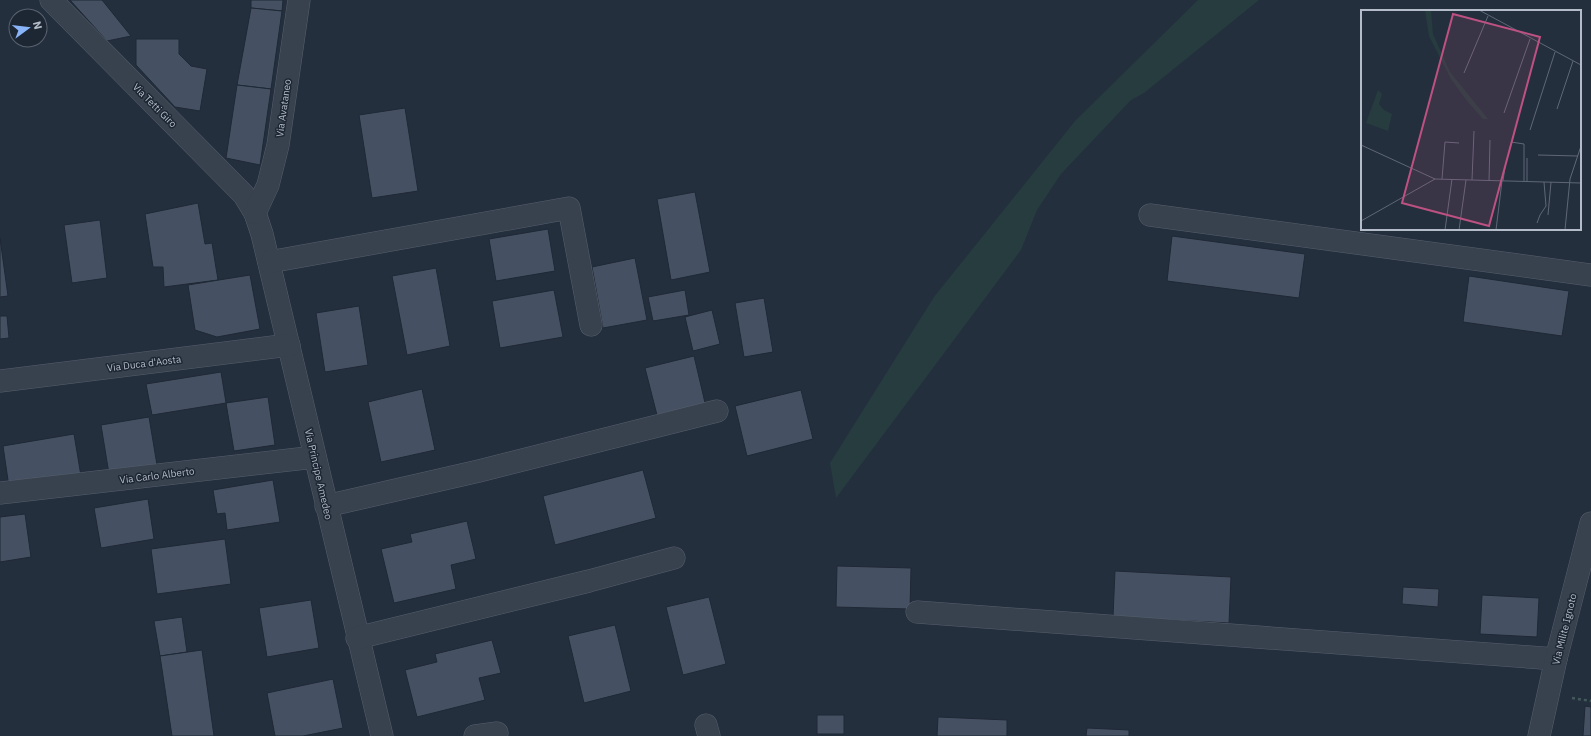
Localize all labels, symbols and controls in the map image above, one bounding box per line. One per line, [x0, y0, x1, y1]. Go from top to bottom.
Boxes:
north arrow [8, 8, 48, 48]
inset map [1361, 10, 1581, 230]
text: N [30, 20, 45, 31]
street label: Via Avataneo [273, 78, 294, 138]
street label: Via Tetti Giro [130, 80, 180, 130]
street label: Via Duca d'Aosta [106, 352, 183, 375]
street label: Via Principe Amedeo [302, 427, 335, 521]
street label: Via Carlo Alberto [119, 464, 196, 487]
street label: Via Milite Ignoto [1549, 592, 1580, 666]

